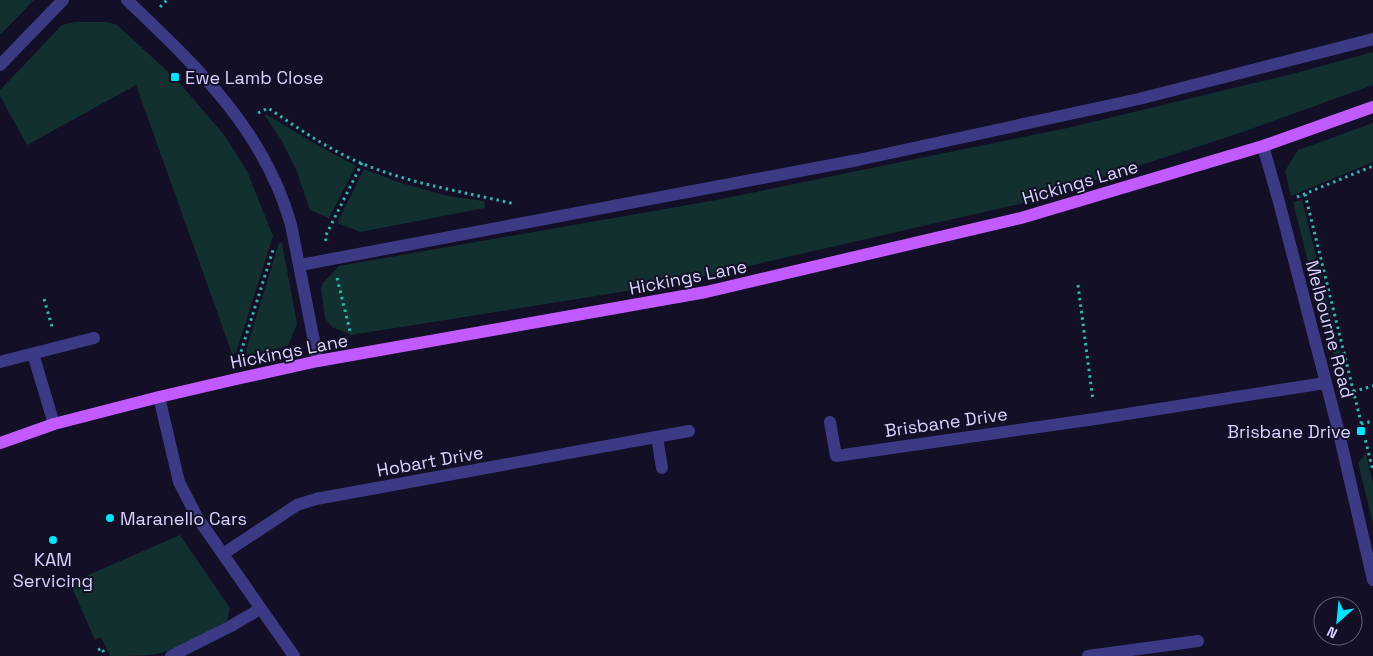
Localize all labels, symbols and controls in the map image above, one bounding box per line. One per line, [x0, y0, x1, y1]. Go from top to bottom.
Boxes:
place label: Ewe Lamb Close [185, 66, 324, 89]
marker: Ewe Lamb Close [169, 71, 181, 83]
street label: Hickings Lane [1019, 154, 1141, 210]
street label: Hickings Lane [627, 254, 749, 300]
street label: Melbourne Road [1301, 258, 1359, 400]
street label: Hickings Lane [228, 328, 350, 374]
street label: Brisbane Drive [883, 402, 1009, 442]
place label: Brisbane Drive [1227, 420, 1351, 443]
marker: Brisbane Drive [1355, 425, 1367, 437]
street label: Hobart Drive [375, 440, 485, 482]
place label: Maranello Cars [120, 507, 247, 530]
marker: Maranello Cars [104, 512, 116, 524]
marker: KAM Servicing [47, 534, 59, 546]
place label: KAM Servicing [13, 548, 93, 592]
north arrow [1313, 596, 1363, 646]
text: N [1324, 622, 1340, 643]

